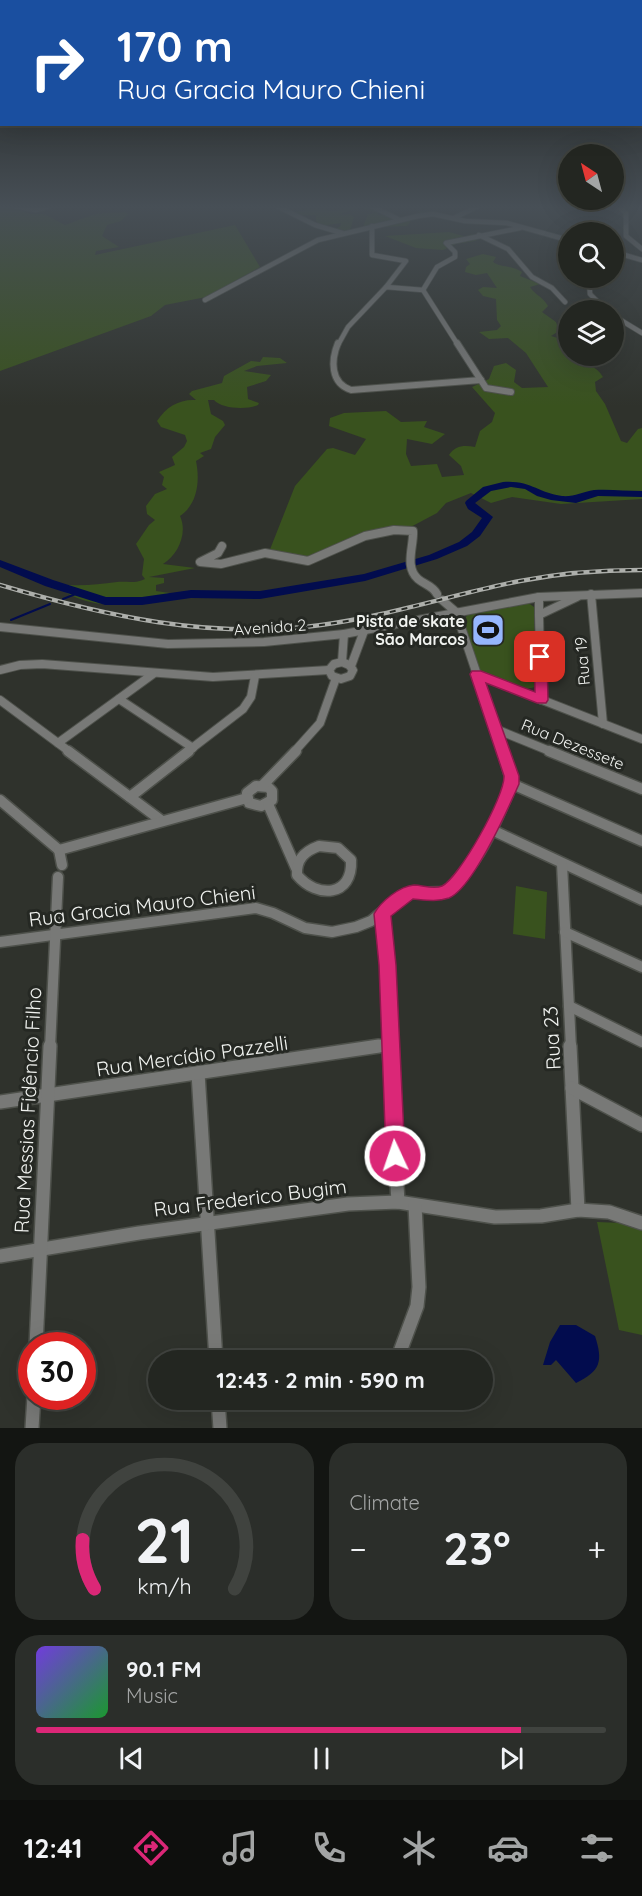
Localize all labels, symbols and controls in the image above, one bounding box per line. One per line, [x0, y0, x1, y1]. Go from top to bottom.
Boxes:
text: 170 m [117, 20, 233, 73]
icon: right [18, 24, 96, 102]
text: Rua Gracia Mauro Chieni [117, 72, 425, 106]
north arrow [558, 144, 624, 210]
map controls [558, 144, 624, 366]
button: search [558, 222, 624, 288]
button: layers [558, 300, 624, 366]
place label: Pista de skate São Marcos [356, 611, 465, 649]
sports icon: Pista de skate São Marcos [470, 612, 506, 648]
street label: Avenida 2 [233, 614, 307, 640]
pin [514, 631, 565, 682]
street label: Rua 19 [570, 636, 594, 686]
icon: arrive [523, 640, 556, 673]
street label: Rua Dezessete [519, 714, 627, 774]
street label: Rua Gracia Mauro Chieni [27, 879, 257, 932]
street label: Rua Messias Fidêncio Filho [9, 986, 46, 1234]
street label: Rua 23 [537, 1006, 566, 1071]
street label: Rua Mercídio Pazzelli [94, 1030, 289, 1081]
position arrow [363, 1124, 427, 1188]
street label: Rua Frederico Bugim [152, 1173, 348, 1222]
speed limit sign: 30 [18, 1332, 96, 1410]
text: 12:43 · 2 min · 590 m [216, 1366, 425, 1394]
text: Climate [350, 1490, 420, 1515]
text: 21 [134, 1501, 194, 1579]
text: 23° [443, 1520, 511, 1576]
text: − [350, 1528, 367, 1569]
text: + [587, 1528, 606, 1569]
text: km/h [137, 1573, 191, 1599]
text: 90.1 FM [126, 1655, 201, 1683]
text: Music [126, 1683, 178, 1708]
icon: previous [115, 1742, 148, 1775]
icon: pause [305, 1742, 338, 1775]
icon: next [495, 1742, 528, 1775]
icon: directions [130, 1827, 172, 1869]
icon: music [219, 1827, 261, 1869]
icon: phone [308, 1827, 350, 1869]
icon: climate [398, 1827, 440, 1869]
icon: car [487, 1827, 529, 1869]
icon: filters [576, 1827, 618, 1869]
text: 12:41 [24, 1831, 82, 1865]

